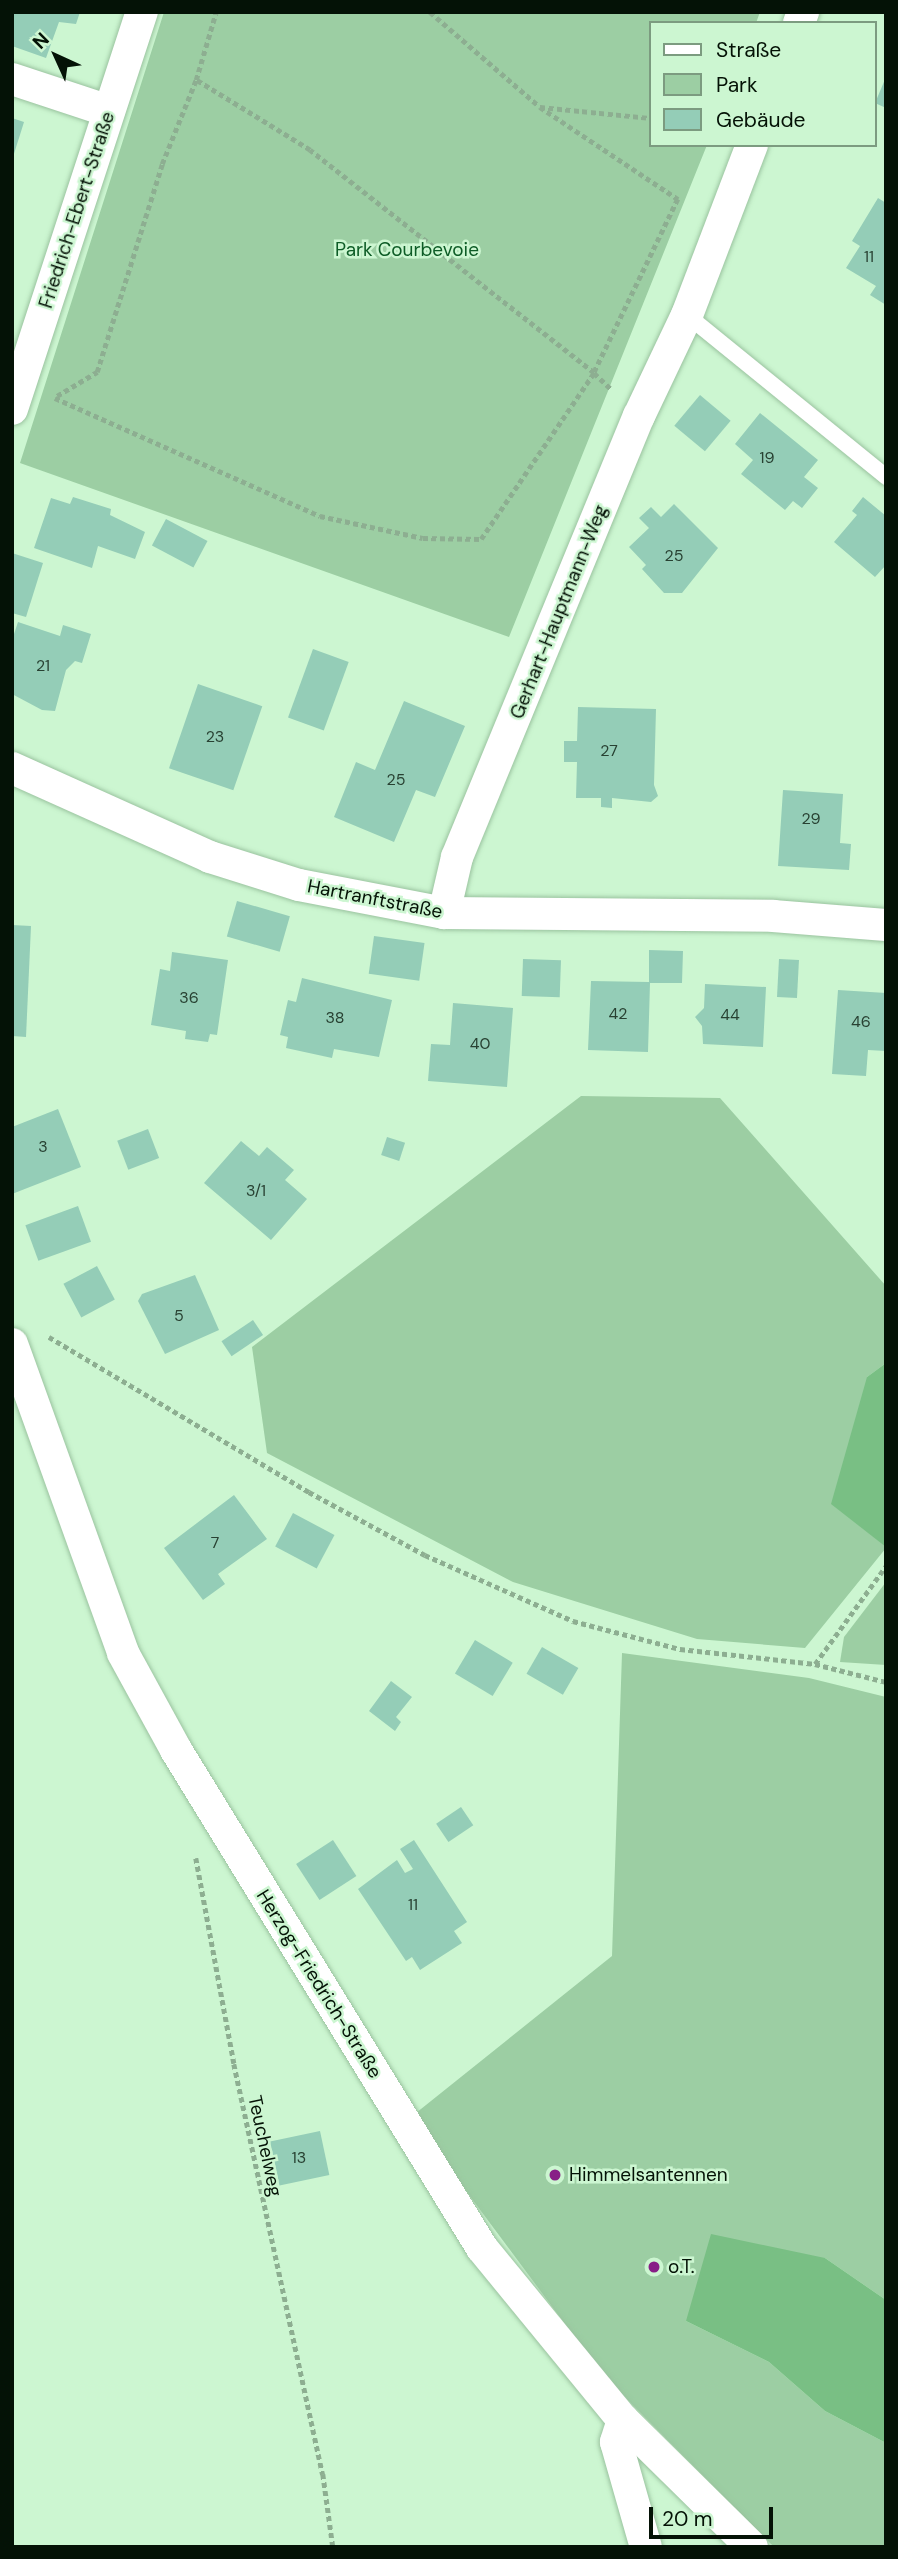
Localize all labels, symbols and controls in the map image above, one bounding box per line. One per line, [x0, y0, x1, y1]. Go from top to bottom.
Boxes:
north arrow [21, 21, 91, 91]
legend [650, 21, 877, 147]
text: N [27, 27, 55, 55]
text: Straße [716, 36, 781, 64]
text: Park [716, 71, 757, 99]
text: Gebäude [716, 106, 806, 134]
street label: Friedrich-Ebert-Straße [34, 109, 120, 311]
park label: Park Courbevoie [335, 239, 479, 261]
house number: 11 [864, 247, 874, 267]
house number: 19 [759, 448, 775, 468]
street label: Gerhart-Hauptmann-Weg [506, 502, 612, 722]
house number: 25 [665, 546, 683, 566]
house number: 21 [36, 656, 50, 676]
house number: 23 [206, 727, 224, 747]
house number: 27 [600, 741, 618, 761]
house number: 25 [387, 770, 405, 790]
house number: 29 [801, 809, 821, 829]
street label: Hartranftstraße [306, 875, 444, 923]
house number: 36 [179, 988, 199, 1008]
house number: 42 [609, 1004, 627, 1024]
house number: 44 [720, 1005, 740, 1025]
house number: 38 [325, 1008, 345, 1028]
house number: 46 [851, 1012, 871, 1032]
house number: 40 [470, 1034, 490, 1054]
house number: 3 [38, 1137, 48, 1157]
house number: 3/1 [246, 1181, 266, 1201]
house number: 5 [174, 1306, 184, 1326]
house number: 7 [211, 1533, 219, 1553]
street label: Herzog-Friedrich-Straße [252, 1885, 386, 2083]
house number: 11 [408, 1895, 418, 1915]
street label: Teuchelweg [243, 2093, 287, 2199]
house number: 13 [292, 2148, 306, 2168]
place label: Himmelsantennen [569, 2164, 728, 2186]
marker: Himmelsantennen [547, 2167, 563, 2183]
place label: o.T. [668, 2256, 694, 2278]
marker: o.T. [646, 2259, 662, 2275]
scale bar [653, 2492, 777, 2536]
text: 20 m [662, 2505, 713, 2533]

